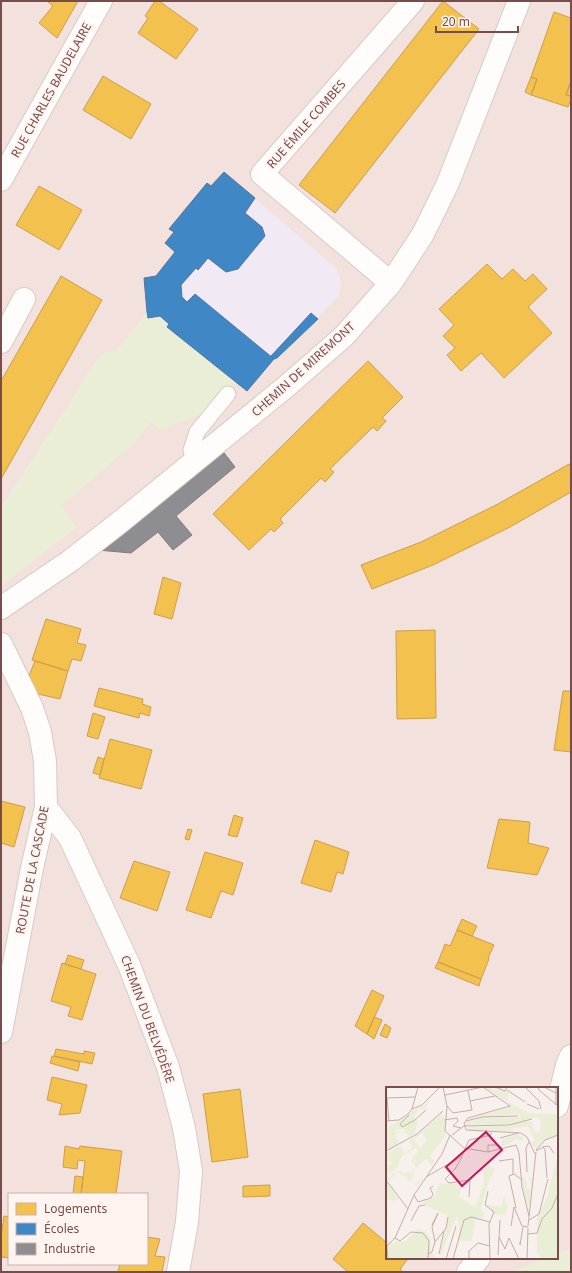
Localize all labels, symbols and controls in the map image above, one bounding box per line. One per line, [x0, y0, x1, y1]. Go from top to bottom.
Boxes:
scale bar [436, 8, 518, 34]
text: 20 m [442, 13, 470, 30]
street label: RUE CHARLES BAUDELAIRE [7, 19, 95, 161]
street label: RUE ÉMILE COMBES [263, 76, 350, 172]
street label: CHEMIN DE MIREMONT [248, 318, 359, 420]
street label: ROUTE DE LA CASCADE [11, 804, 53, 936]
street label: CHEMIN DU BELVÉDÈRE [117, 953, 179, 1085]
inset map [386, 1087, 558, 1259]
legend [8, 1193, 148, 1265]
text: Logements [44, 1200, 107, 1217]
text: Écoles [44, 1220, 80, 1237]
text: Industrie [44, 1240, 95, 1257]

